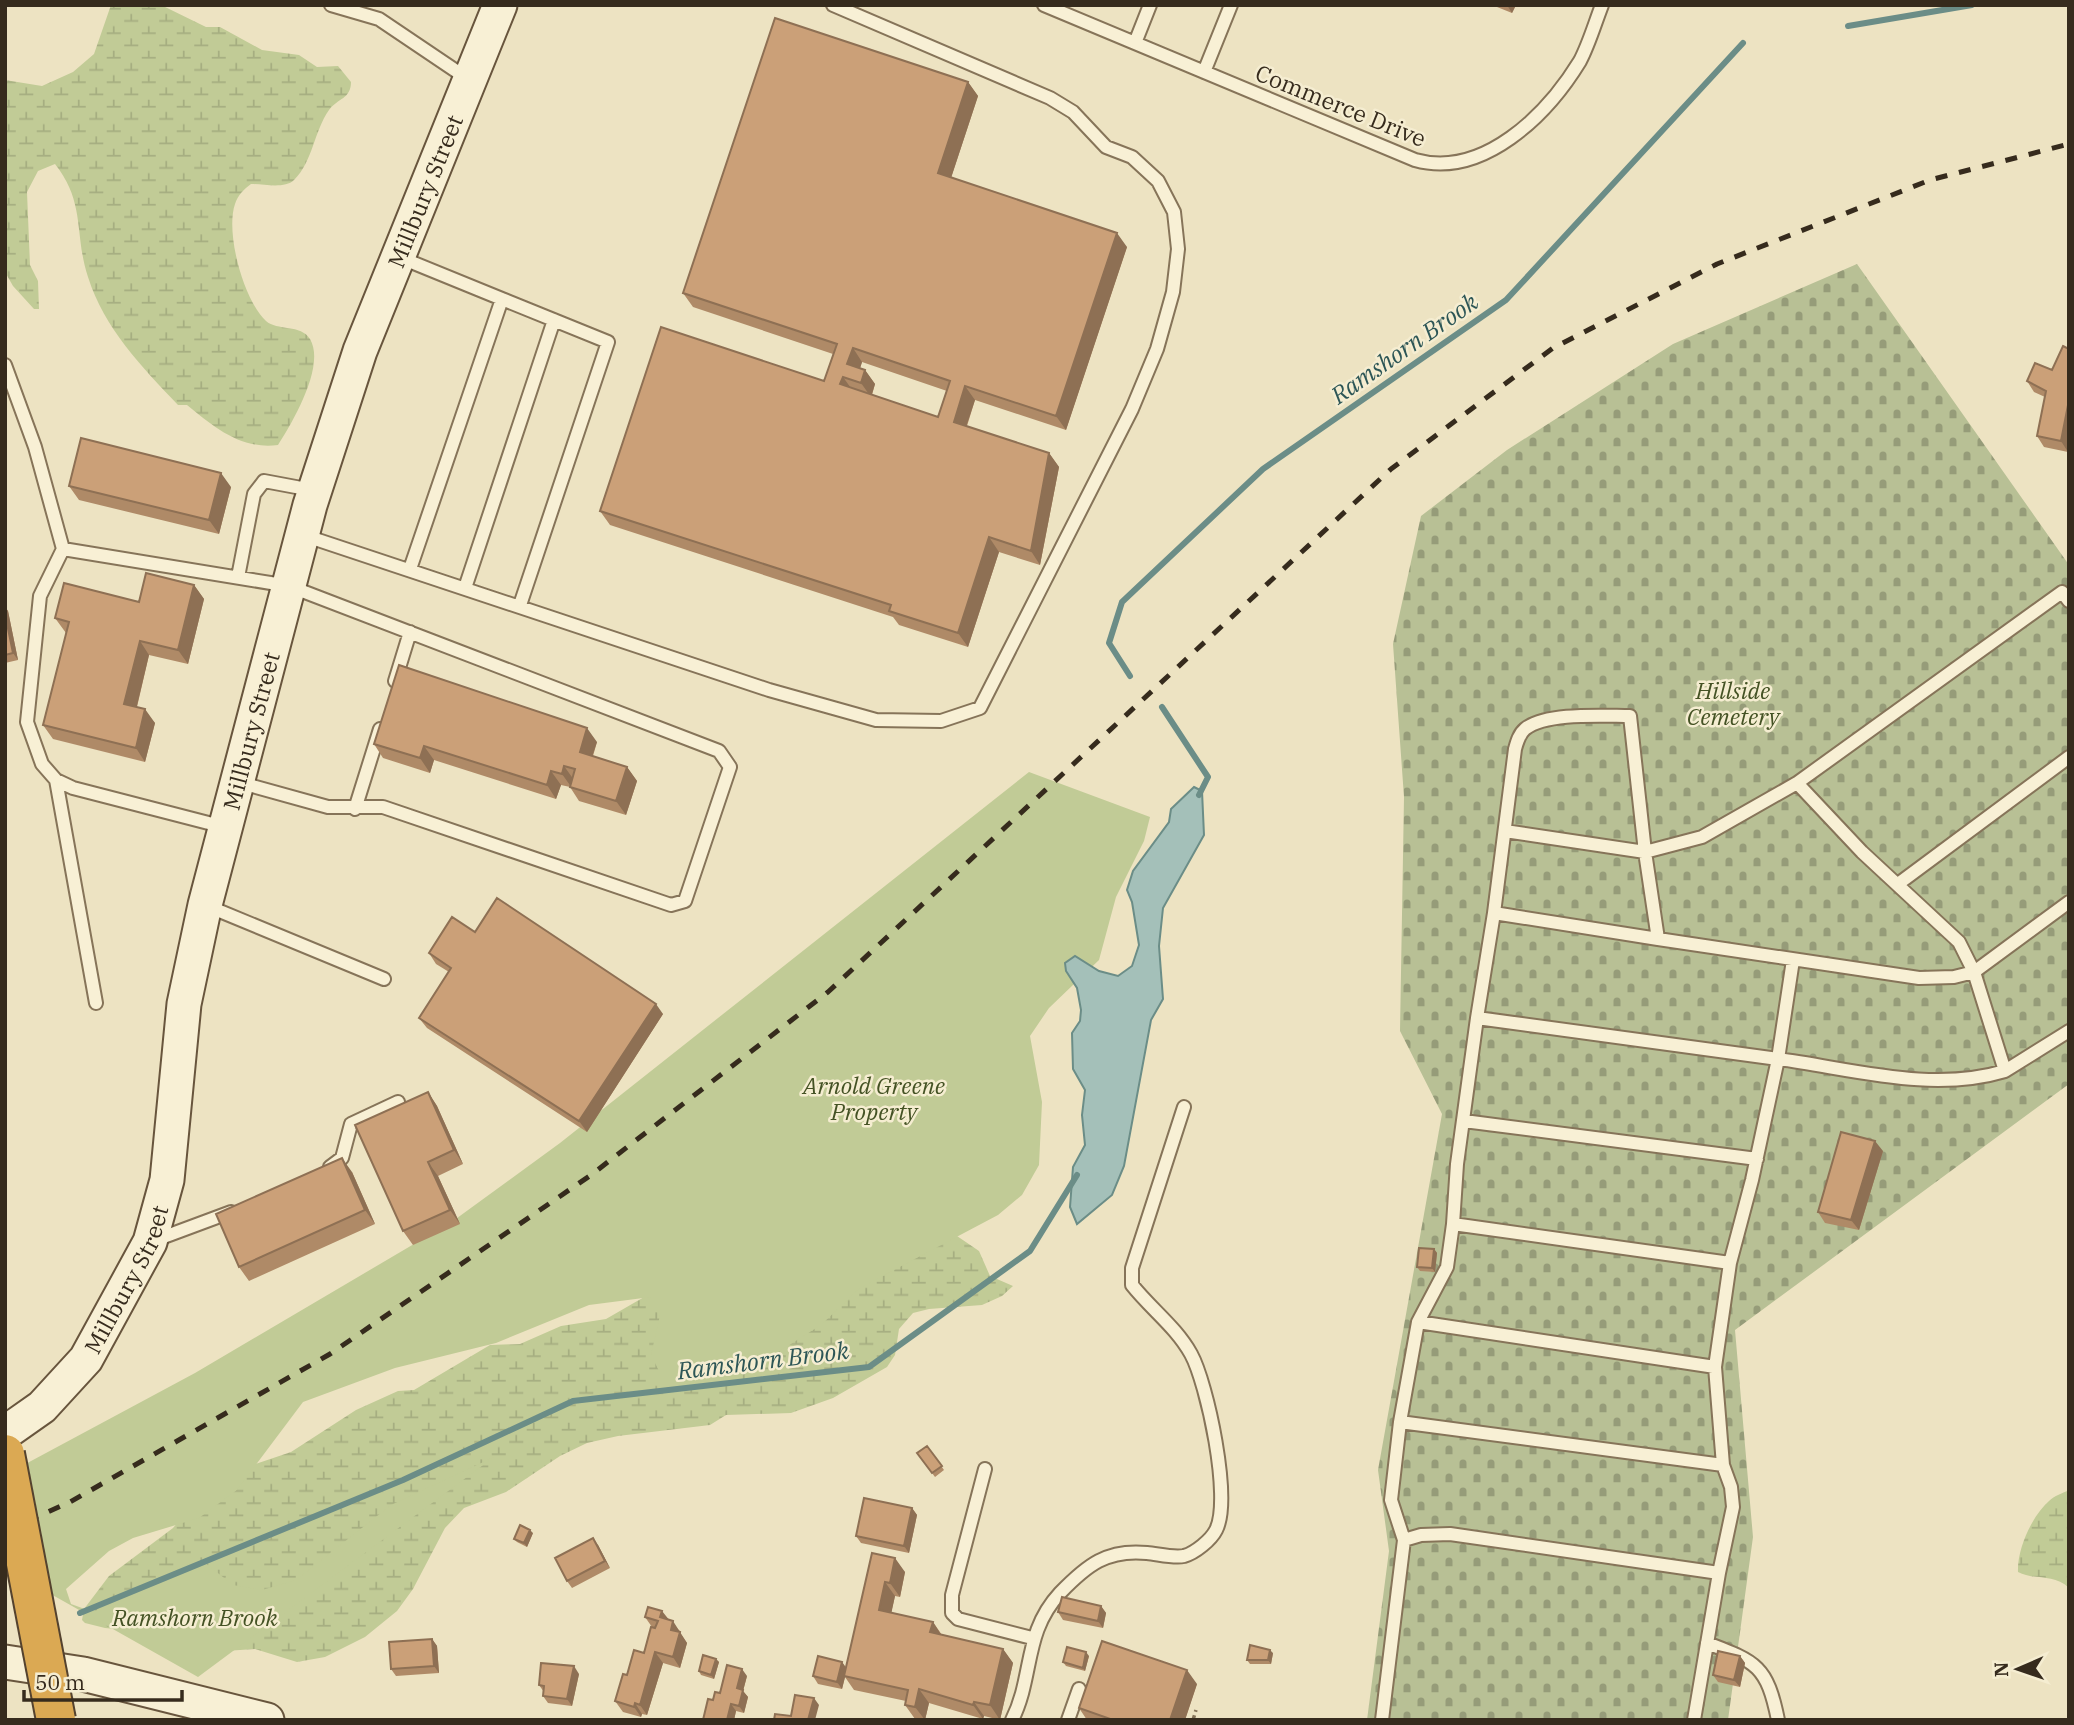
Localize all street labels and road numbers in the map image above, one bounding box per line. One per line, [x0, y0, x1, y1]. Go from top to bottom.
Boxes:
street label: Commerce Drive [1251, 57, 1431, 153]
street label: Millbury Street [380, 110, 469, 272]
street label: Millbury Street [216, 649, 286, 813]
street label: Millbury Street [77, 1202, 174, 1359]

